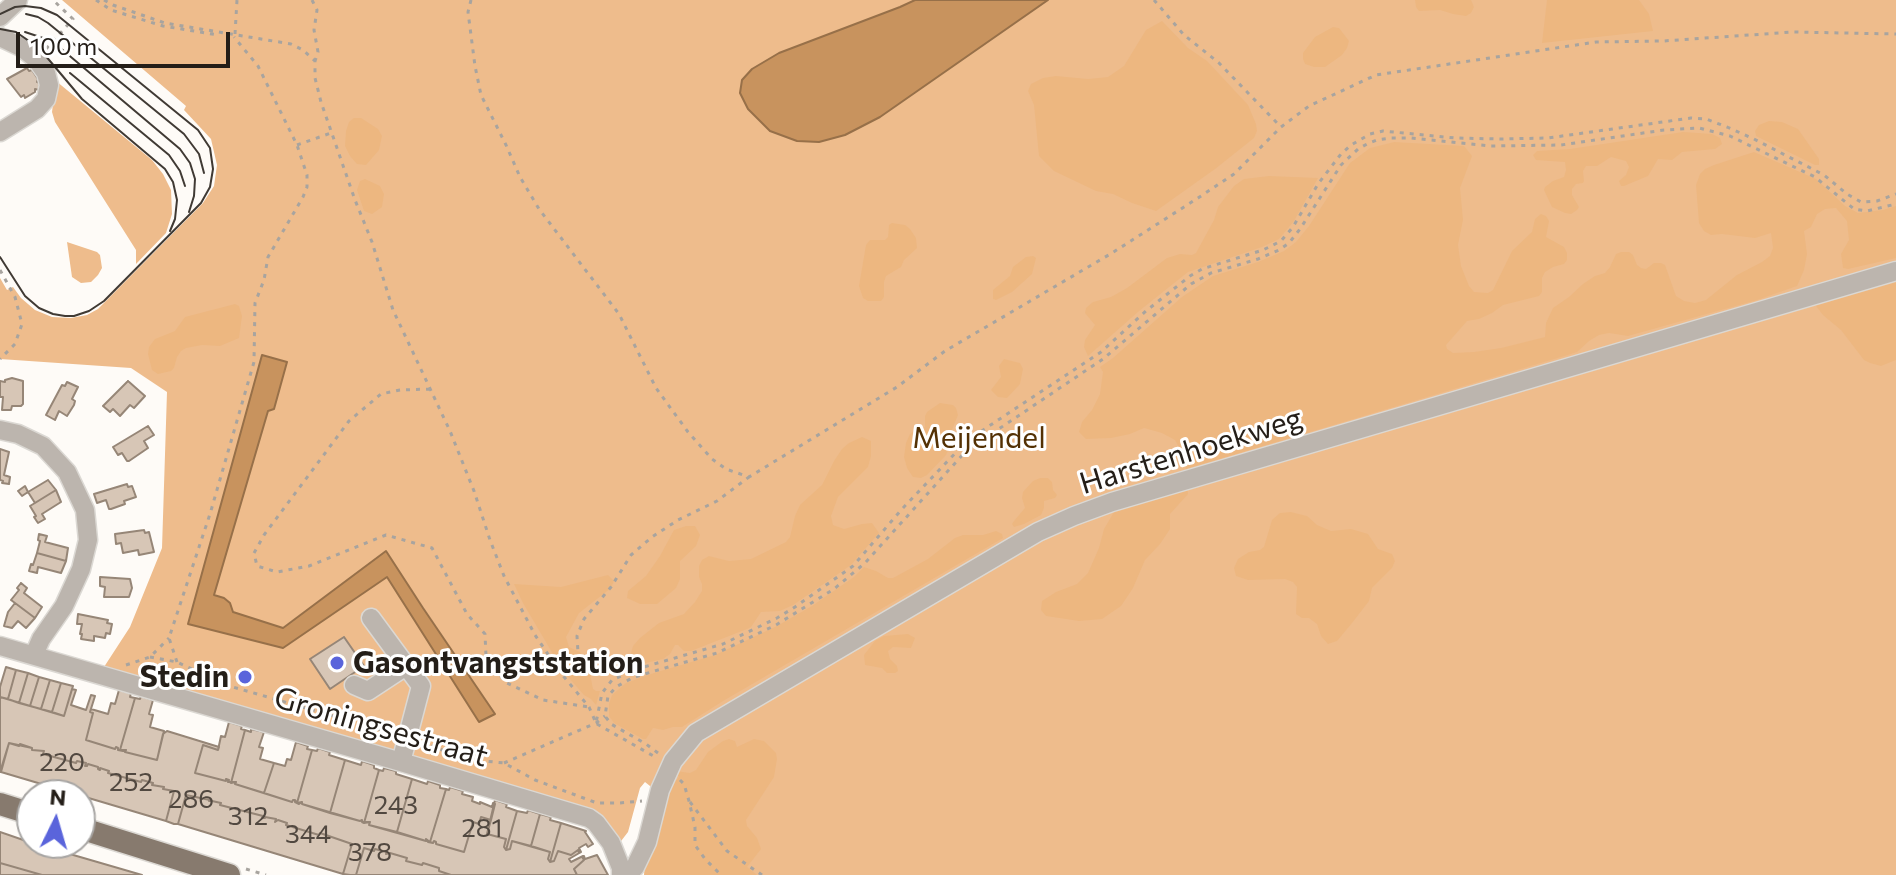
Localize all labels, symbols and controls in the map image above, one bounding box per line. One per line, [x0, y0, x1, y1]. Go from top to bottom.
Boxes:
scale bar [20, 16, 234, 66]
text: 100 m [30, 31, 97, 60]
street label: Harstenhoekweg [1075, 400, 1307, 502]
park label: Meijendel [912, 420, 1046, 456]
place label: Gasontvangststation [353, 645, 643, 681]
marker: Gasontvangststation [328, 654, 346, 672]
place label: Stedin [140, 659, 229, 695]
marker: Stedin [236, 668, 254, 686]
street label: Groningsestraat [270, 679, 492, 775]
house number: 220 [39, 746, 85, 778]
house number: 252 [109, 766, 153, 798]
north arrow [16, 779, 96, 859]
text: N [49, 782, 67, 811]
house number: 286 [168, 783, 214, 815]
house number: 243 [374, 789, 418, 821]
house number: 312 [228, 800, 268, 832]
house number: 281 [461, 812, 503, 844]
house number: 344 [285, 818, 331, 850]
house number: 378 [348, 836, 392, 868]

